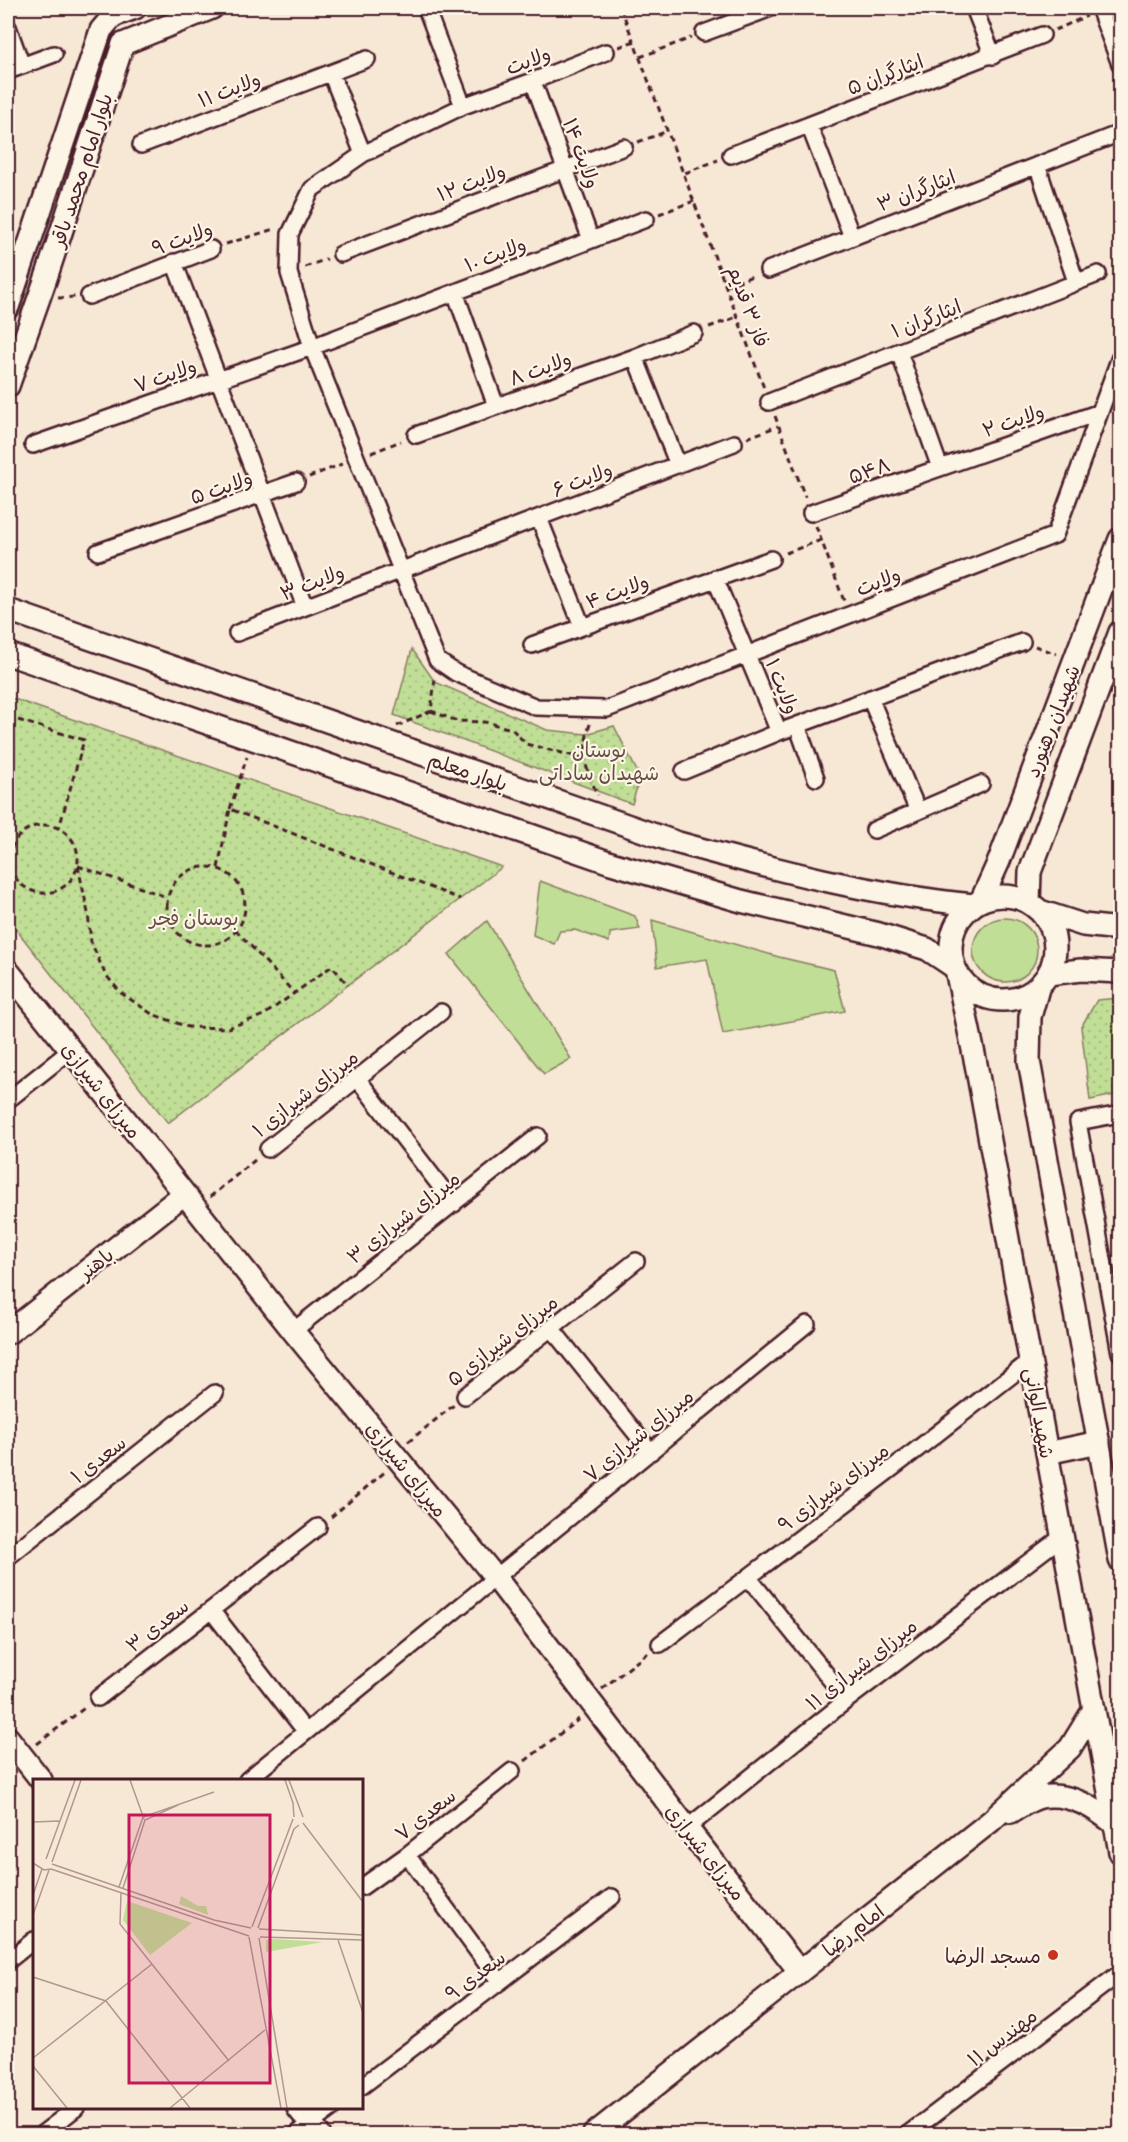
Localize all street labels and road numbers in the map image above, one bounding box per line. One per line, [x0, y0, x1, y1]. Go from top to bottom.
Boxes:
street label: ولایت [502, 39, 554, 81]
street label: ایثارگران ۵ [843, 47, 927, 101]
street label: ولایت ۱۱ [194, 65, 264, 113]
street label: بلوار امام محمد باقر [43, 90, 121, 253]
street label: ولایت ۱۴ [557, 114, 607, 192]
street label: ولایت ۱۲ [433, 157, 509, 207]
street label: ایثارگران ۳ [873, 163, 959, 217]
street label: ولایت ۹ [148, 215, 216, 261]
street label: ولایت ۱۰ [460, 230, 530, 278]
street label: فاز ۳ قدیم [719, 261, 776, 352]
street label: ایثارگران ۱ [887, 292, 965, 344]
street label: ولایت ۸ [505, 344, 575, 392]
street label: ولایت ۷ [130, 352, 200, 398]
street label: ولایت ۲ [978, 397, 1048, 443]
street label: ۵۴۸ [844, 450, 894, 490]
street label: ولایت ۶ [548, 455, 616, 503]
street label: ولایت ۵ [186, 464, 256, 510]
street label: ولایت ۳ [276, 557, 348, 607]
street label: ولایت [852, 560, 904, 602]
street label: ولایت ۴ [582, 567, 652, 615]
street label: ولایت ۱ [760, 654, 806, 718]
street label: شهیدان رهنورد [1018, 661, 1086, 781]
street label: بلوار معلم [424, 745, 511, 799]
street label: میرزای شیرازی [56, 1036, 148, 1144]
street label: میرزای شیرازی ۱ [246, 1043, 364, 1143]
street label: میرزای شیرازی ۳ [341, 1164, 465, 1270]
street label: باهنر [71, 1241, 119, 1286]
street label: میرزای شیرازی ۵ [441, 1288, 563, 1392]
street label: شهید الوانی [1019, 1365, 1061, 1461]
street label: میرزای شیرازی ۷ [577, 1382, 699, 1488]
street label: میرزای شیرازی [360, 1416, 454, 1522]
street label: سعدی ۱ [64, 1429, 132, 1489]
street label: میرزای شیرازی ۹ [772, 1436, 894, 1538]
street label: سعدی ۳ [120, 1592, 194, 1658]
street label: میرزای شیرازی ۱۱ [800, 1612, 922, 1716]
street label: سعدی ۷ [389, 1782, 461, 1846]
street label: میرزای شیرازی [660, 1798, 752, 1906]
street label: امام رضا [817, 1897, 891, 1964]
street label: سعدی ۹ [439, 1943, 511, 2007]
street label: مهندس ۱۱ [961, 2002, 1043, 2072]

